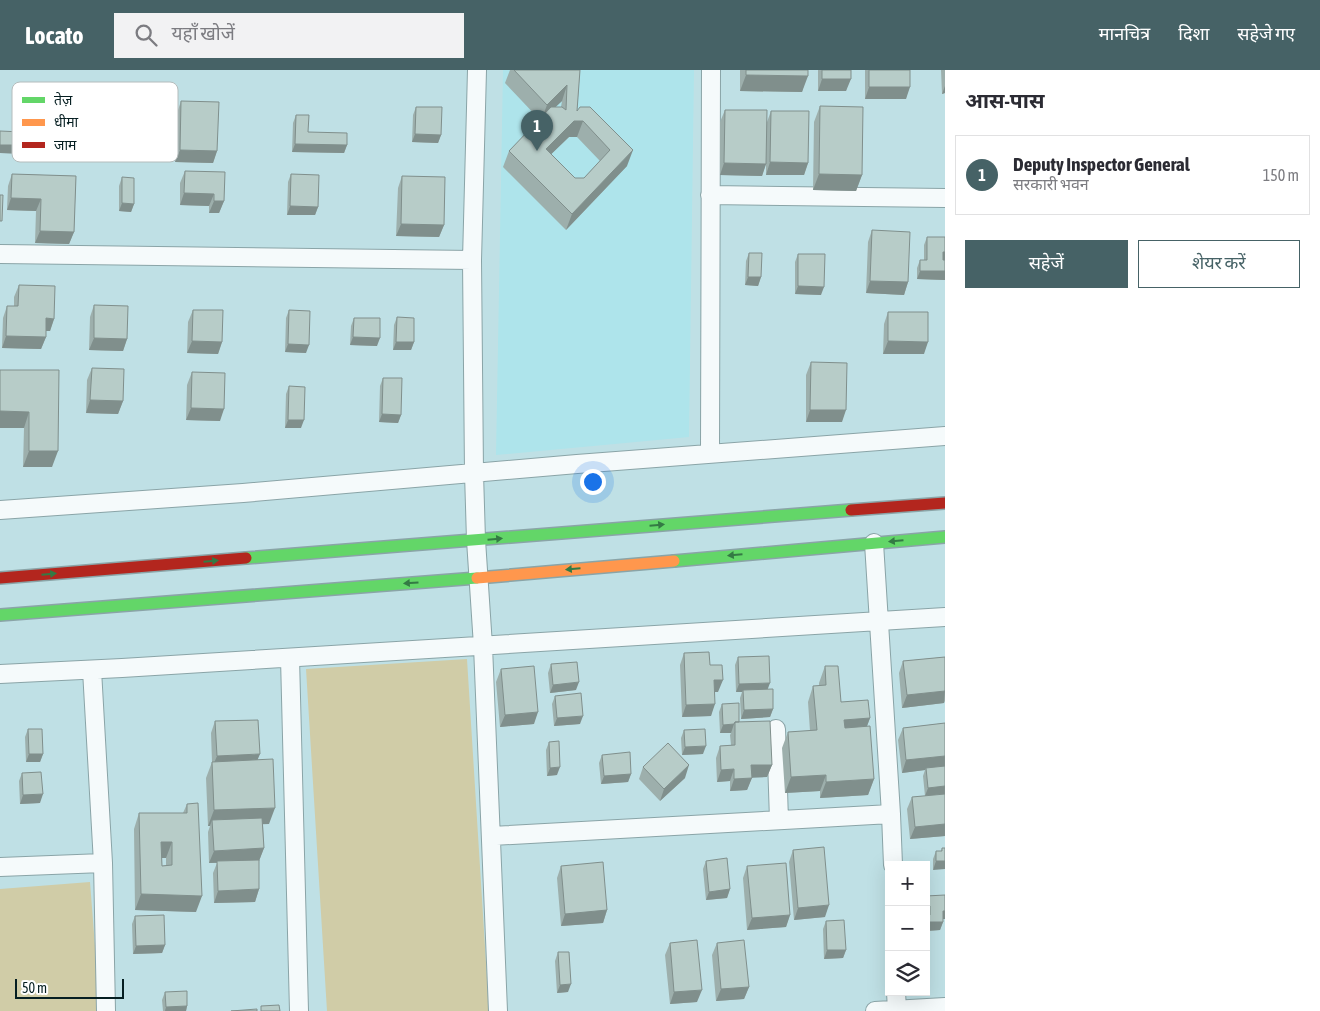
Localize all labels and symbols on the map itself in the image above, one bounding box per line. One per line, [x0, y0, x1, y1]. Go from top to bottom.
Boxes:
legend [12, 82, 178, 162]
text: तेज़ [54, 91, 73, 108]
pin: 1 [521, 110, 553, 151]
text: धीमा [54, 114, 79, 130]
text: जाम [54, 137, 77, 153]
your location [580, 469, 606, 495]
one-way arrow [649, 521, 665, 529]
one-way arrow [487, 535, 503, 543]
one-way arrow [888, 537, 904, 545]
one-way arrow [726, 551, 742, 559]
one-way arrow [203, 557, 219, 565]
one-way arrow [564, 566, 580, 574]
one-way arrow [41, 570, 57, 578]
one-way arrow [402, 579, 418, 587]
scale bar [15, 976, 124, 999]

